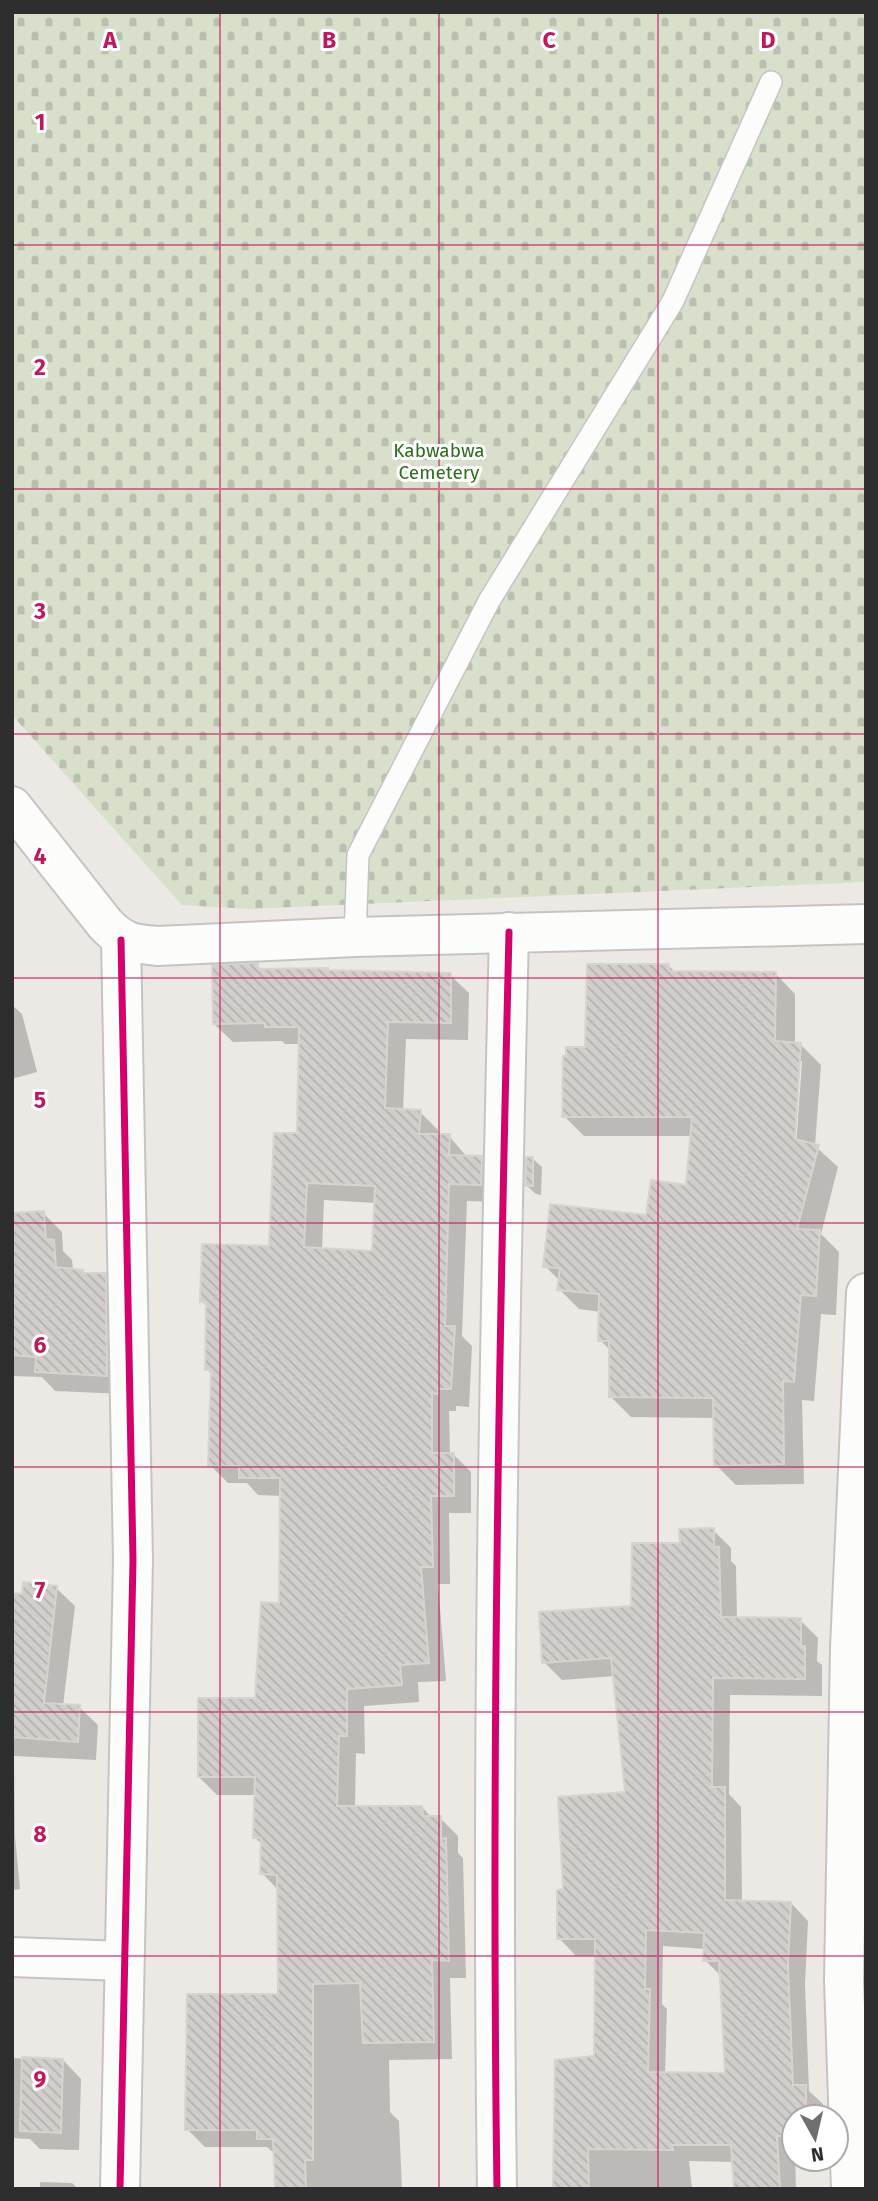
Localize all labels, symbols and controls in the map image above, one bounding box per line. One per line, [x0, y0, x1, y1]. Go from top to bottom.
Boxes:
text: A [102, 26, 117, 54]
text: B [322, 26, 336, 54]
text: C [542, 26, 556, 54]
text: D [761, 26, 776, 54]
text: 1 [35, 108, 45, 136]
text: 2 [34, 353, 46, 381]
park label: Kabwabwa Cemetery [393, 439, 485, 484]
text: 3 [33, 597, 46, 625]
text: 4 [34, 842, 47, 870]
text: 5 [34, 1086, 46, 1114]
text: 6 [34, 1331, 47, 1359]
text: 7 [35, 1576, 46, 1604]
text: 8 [33, 1820, 47, 1848]
text: 9 [34, 2065, 47, 2093]
north arrow [780, 2103, 850, 2173]
text: N [809, 2142, 825, 2167]

